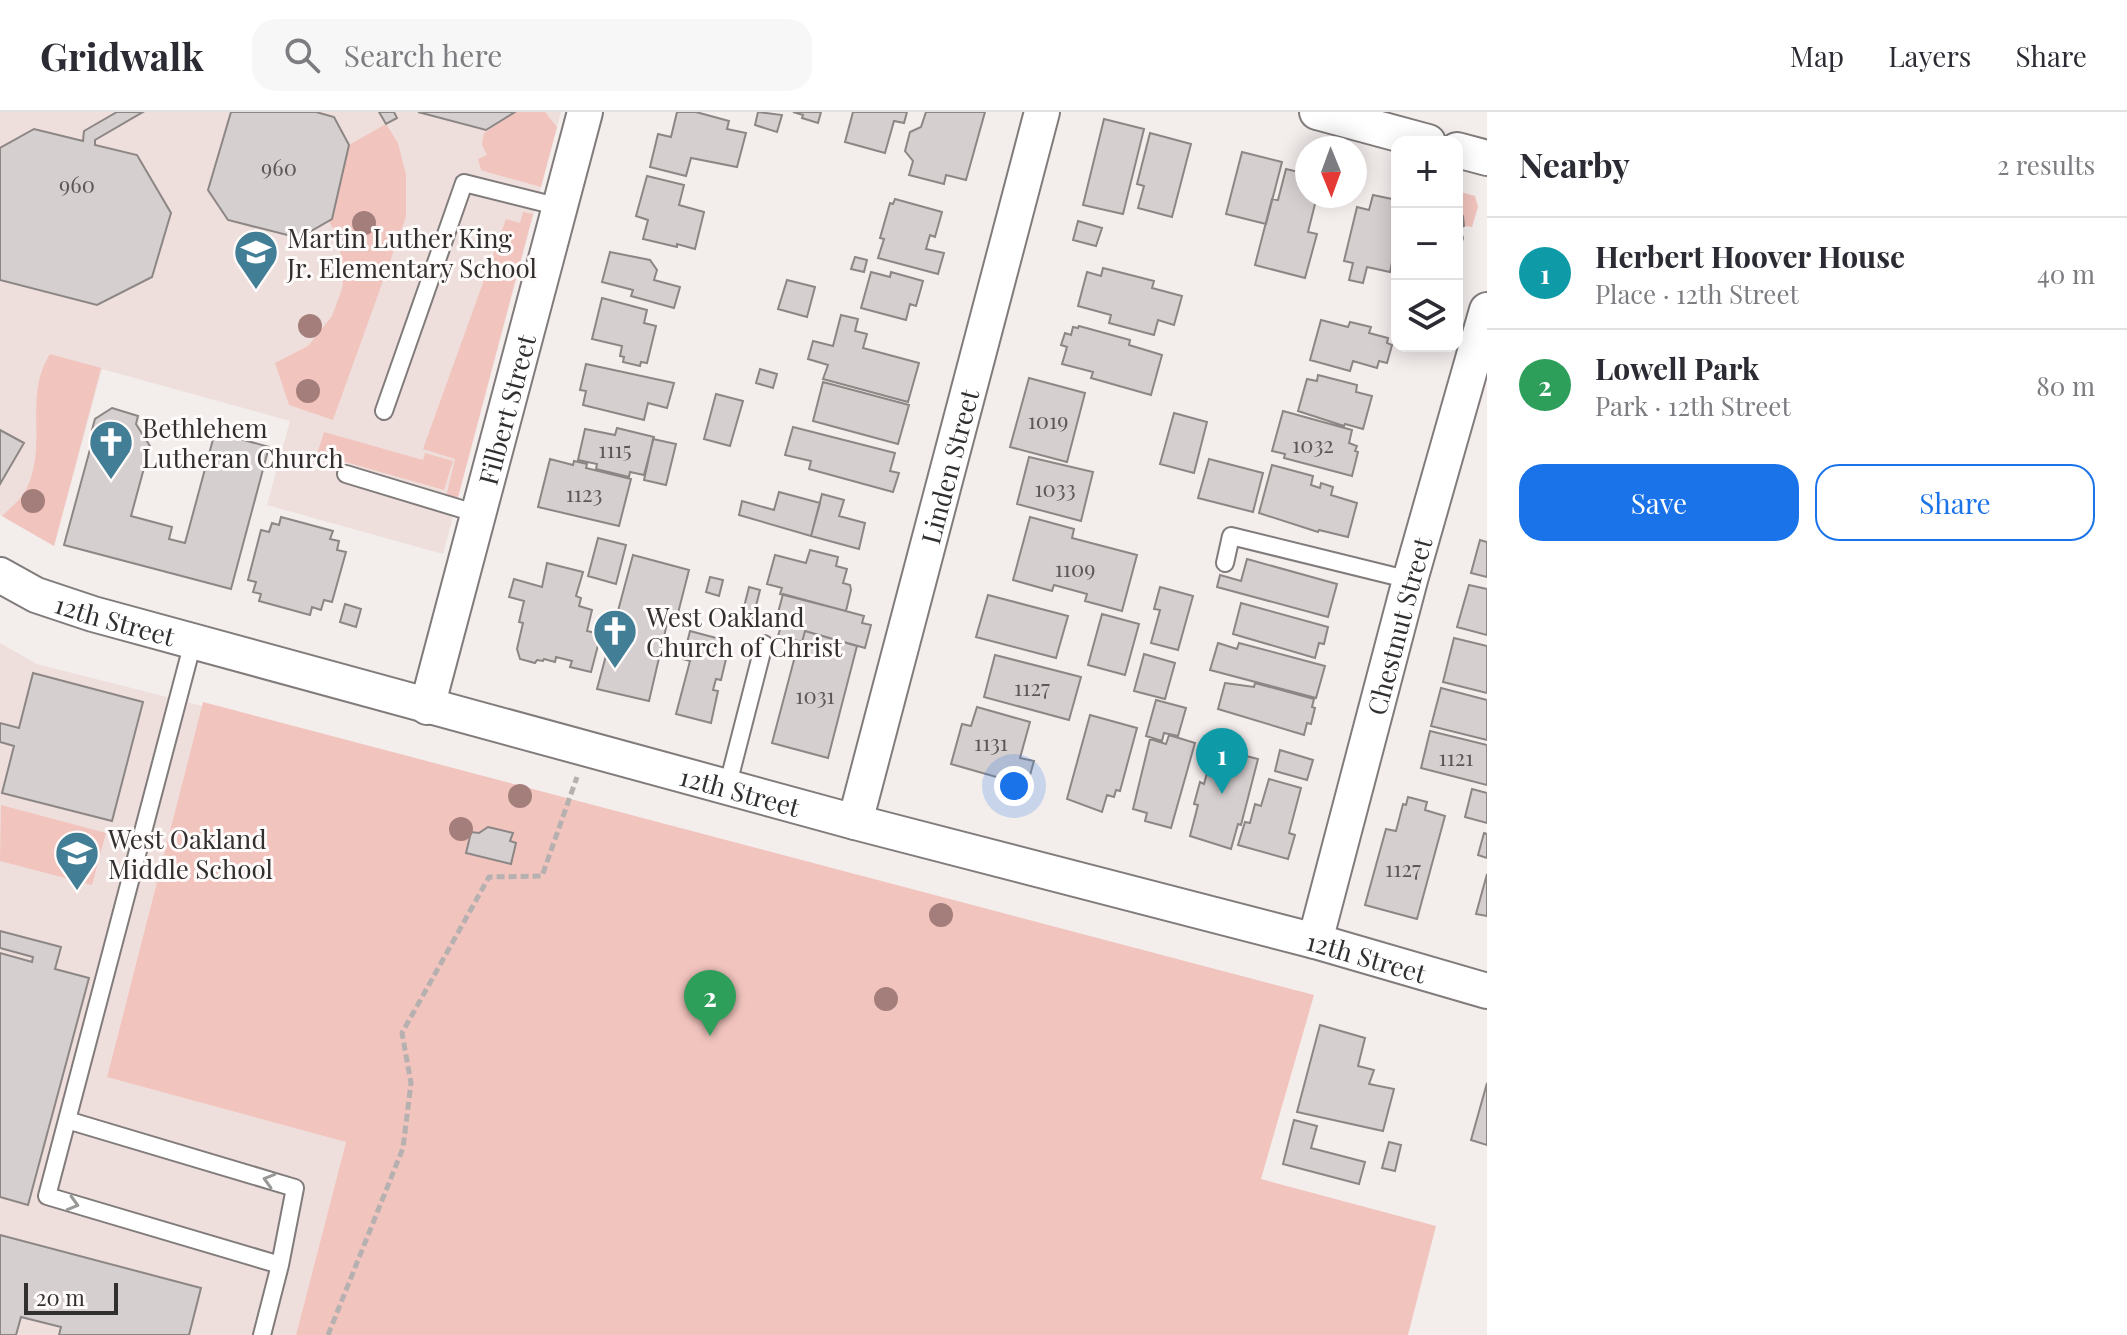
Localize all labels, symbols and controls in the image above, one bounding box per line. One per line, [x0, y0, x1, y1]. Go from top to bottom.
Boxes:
search box [252, 19, 812, 91]
text: Gridwalk [40, 30, 204, 81]
icon: search [280, 33, 324, 77]
text: Search here [344, 35, 502, 75]
text: Map [1790, 37, 1844, 74]
text: Layers [1888, 37, 1971, 74]
text: Share [2015, 37, 2087, 74]
north arrow [1295, 136, 1367, 208]
map controls [1391, 136, 1463, 352]
button: + [1391, 136, 1463, 208]
text: Nearby [1519, 141, 1630, 187]
text: 2 results [1997, 147, 2095, 182]
house number: 960 [261, 152, 297, 182]
house number: 960 [59, 169, 95, 199]
button: − [1391, 208, 1463, 280]
place label: Martin Luther King Jr. Elementary School [286, 220, 537, 285]
school or university icon: Martin Luther King Jr. Elementary School [232, 228, 280, 291]
text: Herbert Hoover House [1595, 236, 1905, 276]
text: 1 [1540, 256, 1550, 291]
text: 40 m [2037, 256, 2095, 291]
text: Place · 12th Street [1595, 276, 1799, 311]
button: layers [1391, 280, 1463, 352]
street label: Filbert Street [469, 329, 543, 488]
text: Lowell Park [1595, 348, 1759, 388]
text: 2 [1538, 368, 1552, 403]
text: 80 m [2036, 368, 2095, 403]
street label: Linden Street [912, 384, 986, 547]
text: Park · 12th Street [1595, 388, 1791, 423]
house number: 1019 [1028, 405, 1068, 435]
place label: Bethlehem Lutheran Church [142, 410, 344, 475]
church icon: Bethlehem Lutheran Church [87, 418, 135, 481]
house number: 1032 [1292, 429, 1334, 459]
house number: 1115 [598, 434, 632, 464]
button: Save [1519, 464, 1799, 541]
button: Share [1815, 464, 2095, 541]
house number: 1033 [1034, 473, 1076, 503]
house number: 1123 [566, 478, 602, 508]
street label: Chestnut Street [1358, 532, 1439, 719]
house number: 1109 [1055, 553, 1095, 583]
street label: 12th Street [51, 585, 180, 653]
place label: West Oakland Church of Christ [645, 599, 843, 664]
church icon: West Oakland Church of Christ [591, 607, 639, 670]
house number: 1127 [1014, 672, 1050, 702]
house number: 1031 [795, 680, 835, 710]
house number: 1131 [974, 727, 1008, 757]
pin: 1 [1196, 728, 1248, 794]
house number: 1121 [1439, 742, 1473, 772]
street label: 12th Street [676, 758, 805, 824]
your location [994, 766, 1034, 806]
place label: West Oakland Middle School [107, 821, 273, 886]
school or university icon: West Oakland Middle School [53, 829, 101, 892]
house number: 1127 [1385, 853, 1421, 883]
street label: 12th Street [1303, 922, 1431, 990]
pin: 2 [684, 970, 736, 1036]
one-way arrow [262, 1173, 276, 1189]
one-way arrow [66, 1195, 80, 1211]
scale bar [24, 1279, 118, 1315]
text: 20 m [36, 1282, 85, 1312]

